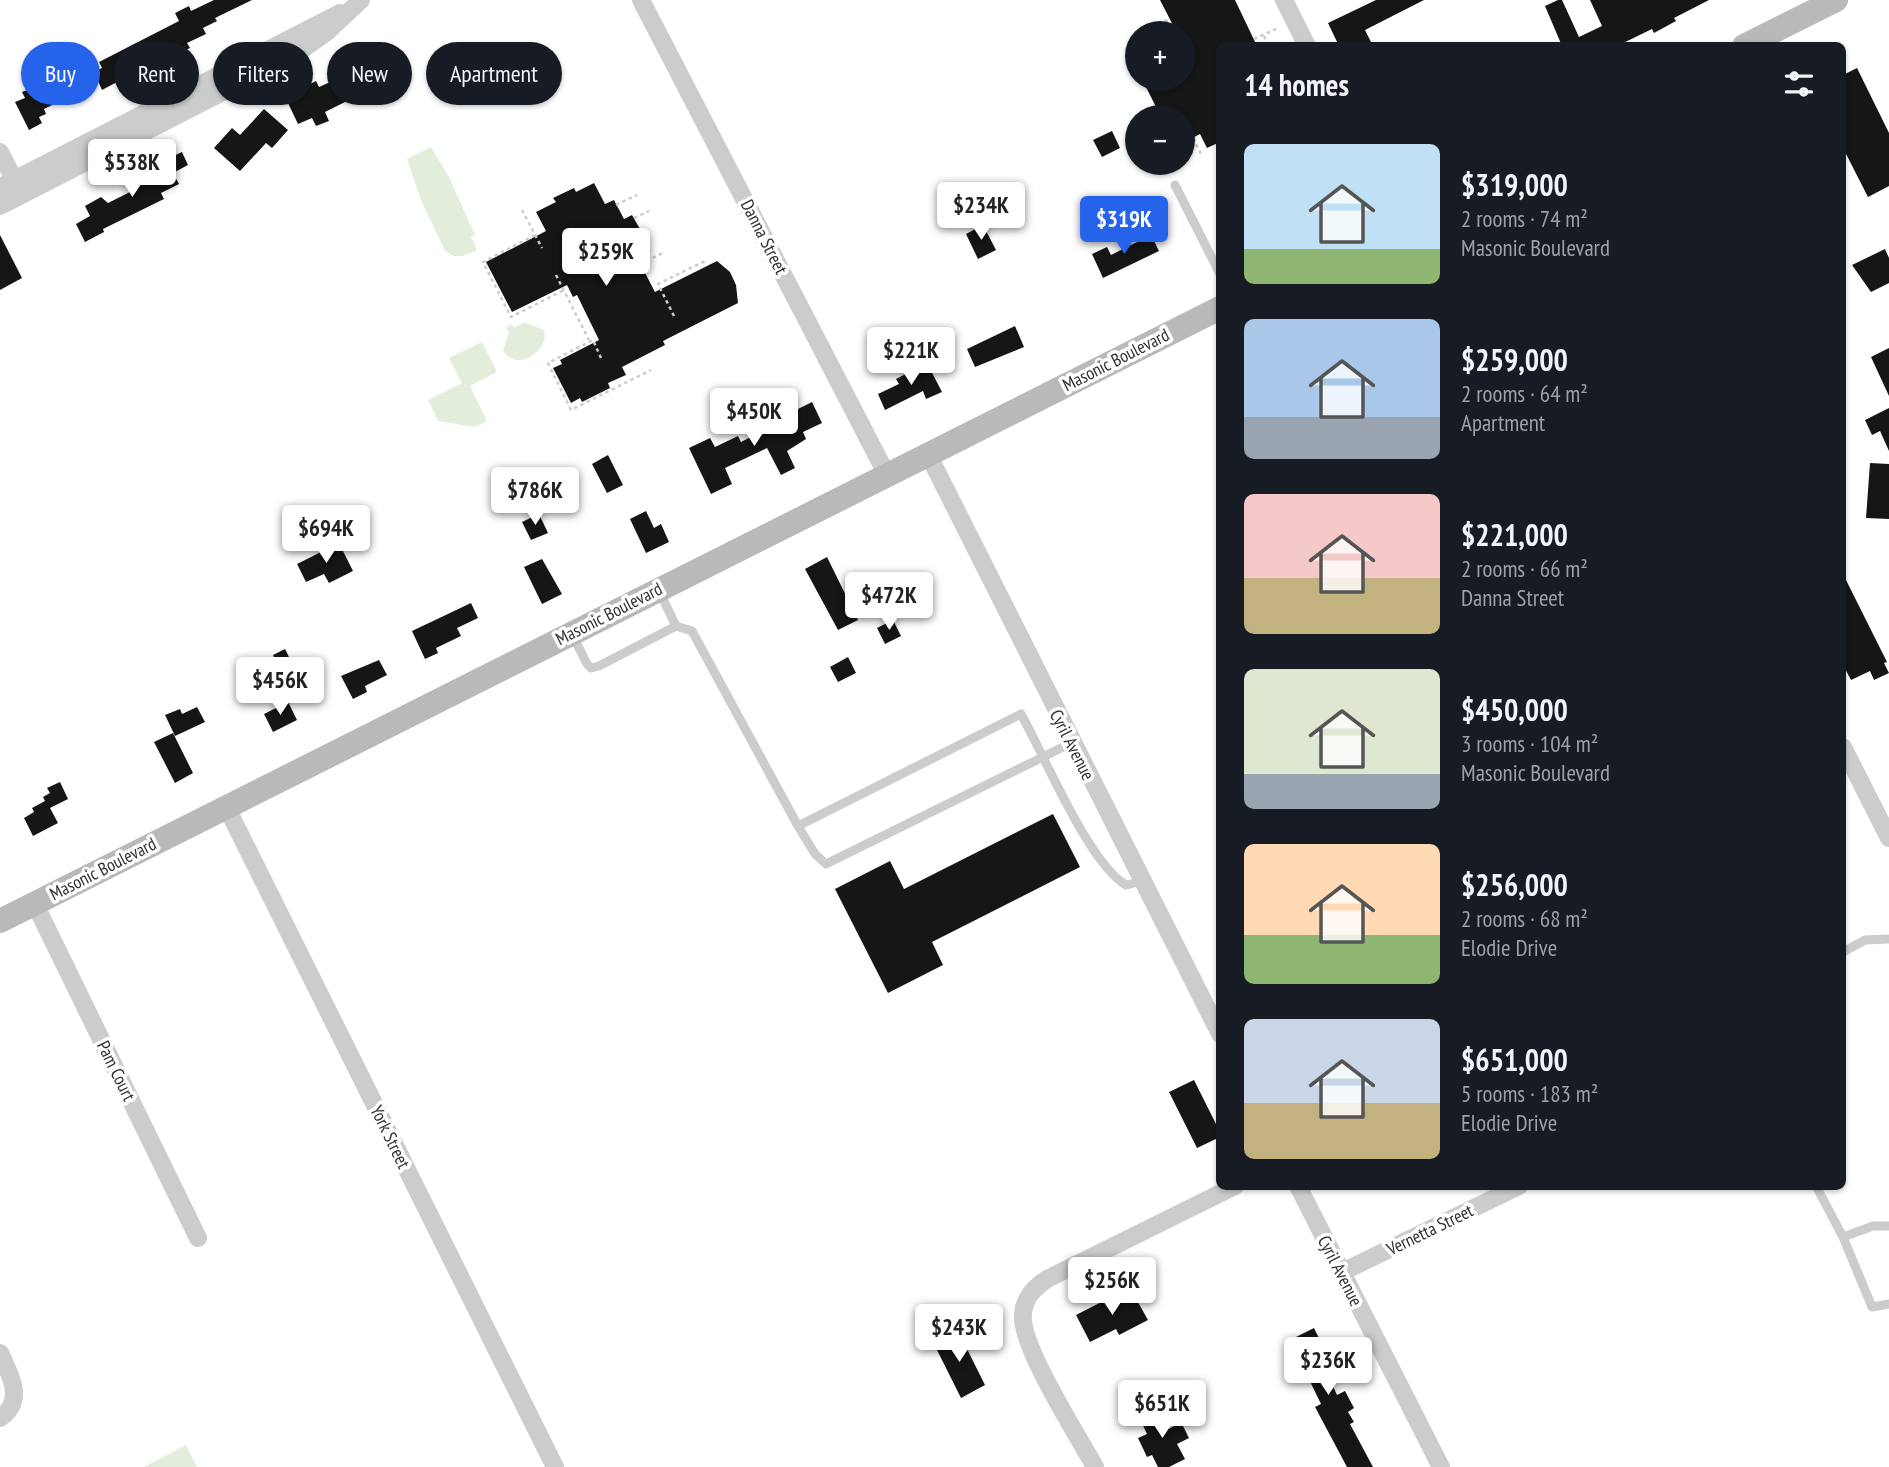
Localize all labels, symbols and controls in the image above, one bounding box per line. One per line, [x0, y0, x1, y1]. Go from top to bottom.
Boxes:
map controls [1125, 21, 1195, 175]
button: + [1125, 21, 1195, 91]
chip: Buy [21, 42, 100, 105]
chip: Rent [114, 42, 199, 105]
chip: Filters [213, 42, 313, 105]
chip: New [327, 42, 412, 105]
chip: Apartment [426, 42, 562, 105]
text: 14 homes [1244, 65, 1349, 104]
icon: filters [1780, 65, 1818, 103]
button: − [1125, 105, 1195, 175]
pin: $538K [83, 140, 181, 199]
text: $538K [104, 147, 160, 176]
text: $319,000 [1461, 165, 1568, 204]
icon: home [1300, 172, 1384, 256]
pin: $234K [932, 182, 1030, 242]
text: $234K [953, 190, 1009, 219]
street label: Danna Street [736, 196, 793, 278]
pin: $319K [1075, 196, 1173, 256]
text: $319K [1096, 204, 1152, 233]
text: 2 rooms · 74 m² [1461, 204, 1588, 233]
pin: $259K [557, 229, 655, 288]
text: Masonic Boulevard [1461, 233, 1610, 262]
text: $259K [578, 236, 634, 265]
street label: Masonic Boulevard [1059, 323, 1173, 396]
pin: $221K [862, 328, 960, 387]
text: $221K [883, 335, 939, 364]
text: $259,000 [1461, 340, 1568, 379]
icon: home [1300, 347, 1384, 431]
text: 2 rooms · 64 m² [1461, 379, 1588, 408]
pin: $450K [705, 388, 803, 448]
text: $450K [726, 396, 782, 425]
text: Apartment [1461, 408, 1545, 437]
pin: $786K [486, 468, 584, 527]
text: $786K [507, 475, 563, 504]
pin: $694K [277, 505, 375, 565]
text: $694K [298, 513, 354, 542]
text: $221,000 [1461, 515, 1568, 554]
icon: home [1300, 522, 1384, 606]
text: 2 rooms · 66 m² [1461, 554, 1588, 583]
pin: $472K [840, 572, 938, 632]
street label: Masonic Boulevard [552, 577, 666, 650]
text: $472K [861, 580, 917, 609]
text: Danna Street [1461, 583, 1564, 612]
pin: $456K [231, 658, 329, 717]
text: $456K [252, 665, 308, 694]
text: $450,000 [1461, 690, 1568, 729]
icon: home [1300, 697, 1384, 781]
street label: Cyril Avenue [1045, 706, 1100, 784]
text: 3 rooms · 104 m² [1461, 729, 1598, 758]
text: Masonic Boulevard [1461, 758, 1610, 787]
street label: Masonic Boulevard [46, 832, 160, 905]
text: $256,000 [1461, 865, 1568, 904]
icon: home [1300, 872, 1384, 956]
text: 2 rooms · 68 m² [1461, 904, 1588, 933]
text: Elodie Drive [1461, 933, 1557, 962]
street label: Pam Court [92, 1037, 141, 1105]
text: $651,000 [1461, 1040, 1568, 1079]
icon: home [1300, 1047, 1384, 1131]
text: 5 rooms · 183 m² [1461, 1079, 1598, 1108]
street label: York Street [365, 1102, 416, 1172]
text: Elodie Drive [1461, 1108, 1557, 1137]
street label: Vernetta Street [1382, 1199, 1477, 1261]
street label: Cyril Avenue [1313, 1232, 1368, 1310]
pin: $256K [1063, 1258, 1161, 1317]
text: $256K [1084, 1265, 1140, 1294]
pin: $243K [910, 1304, 1008, 1364]
text: $243K [931, 1312, 987, 1341]
pin: $236K [1279, 1338, 1377, 1397]
text: $236K [1300, 1345, 1356, 1374]
pin: $651K [1113, 1380, 1211, 1440]
text: $651K [1134, 1388, 1190, 1417]

